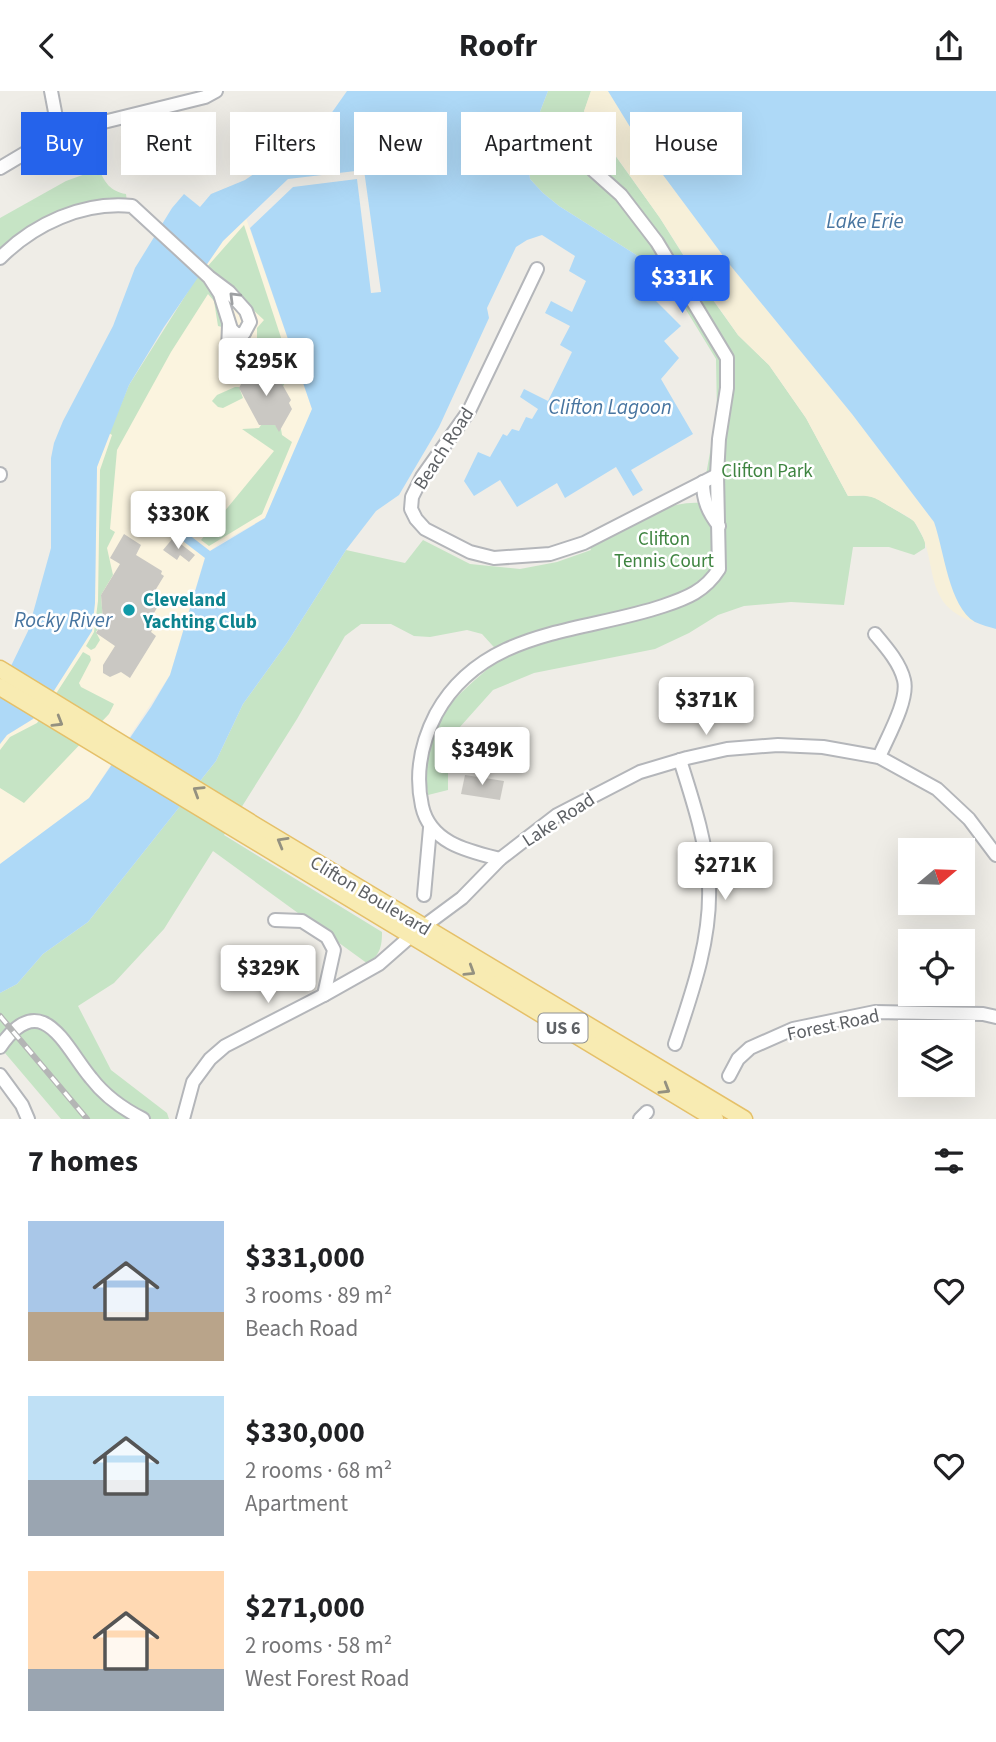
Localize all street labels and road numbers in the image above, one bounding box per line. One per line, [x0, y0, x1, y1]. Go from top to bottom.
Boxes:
street label: Beach Road [407, 402, 481, 495]
street label: Lake Road [517, 787, 601, 854]
street label: Clifton Boulevard [305, 849, 436, 943]
street label: Forest Road [785, 1003, 882, 1048]
road number: US 6 [538, 1013, 588, 1043]

